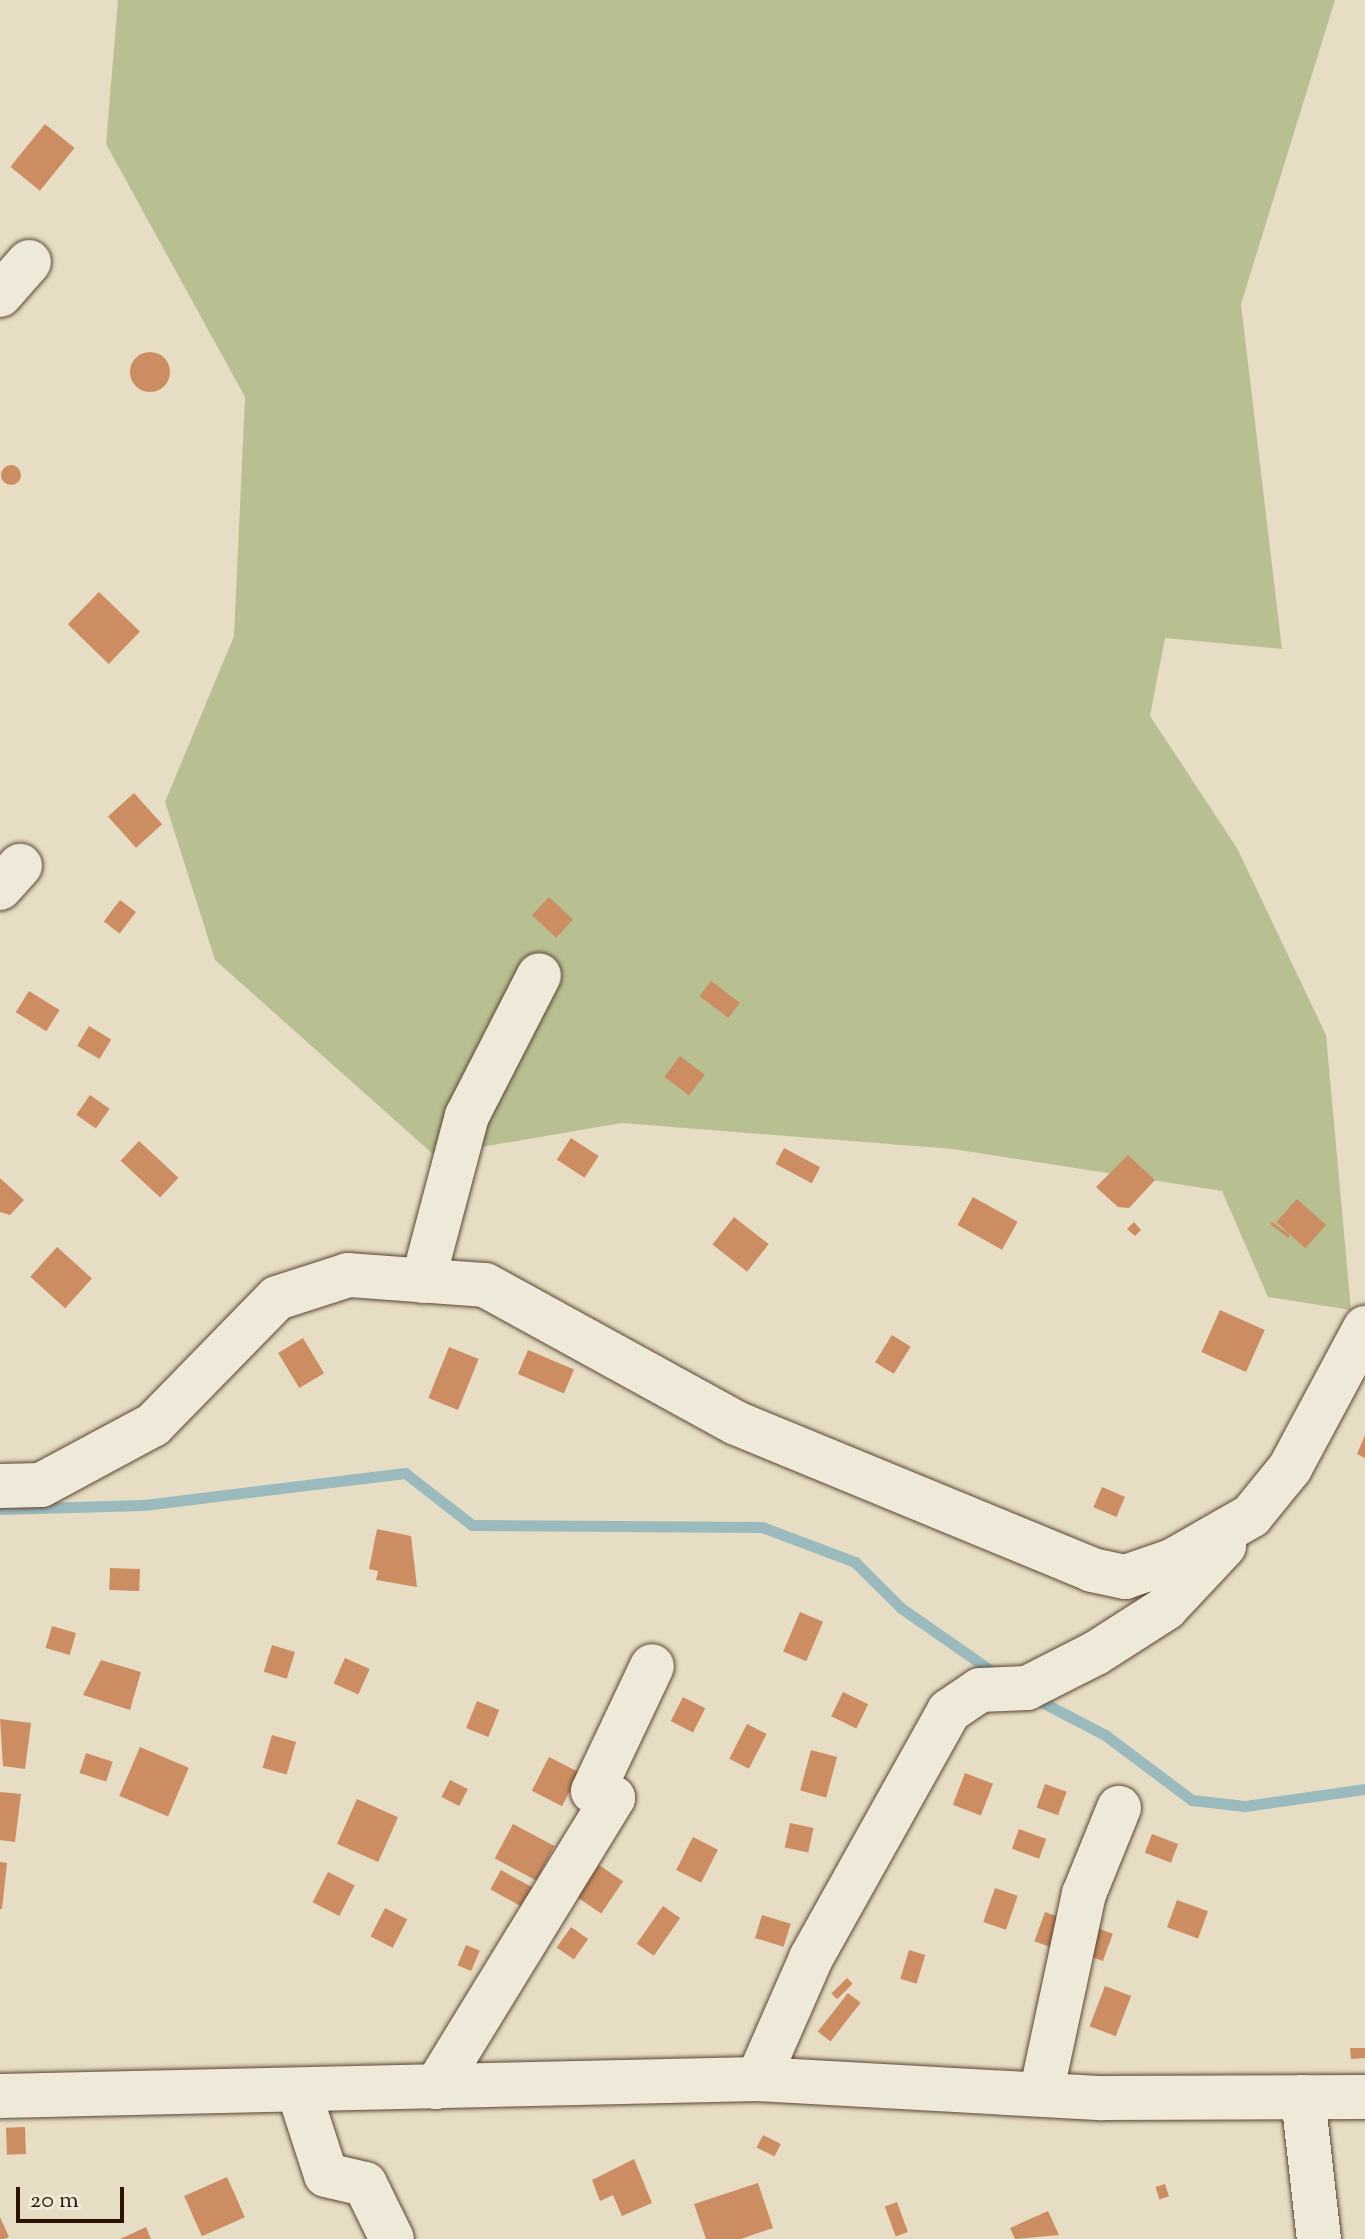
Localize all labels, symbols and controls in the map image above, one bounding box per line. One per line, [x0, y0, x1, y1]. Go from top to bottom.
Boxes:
scale bar [20, 2171, 128, 2221]
text: 20 m [30, 2184, 79, 2218]

